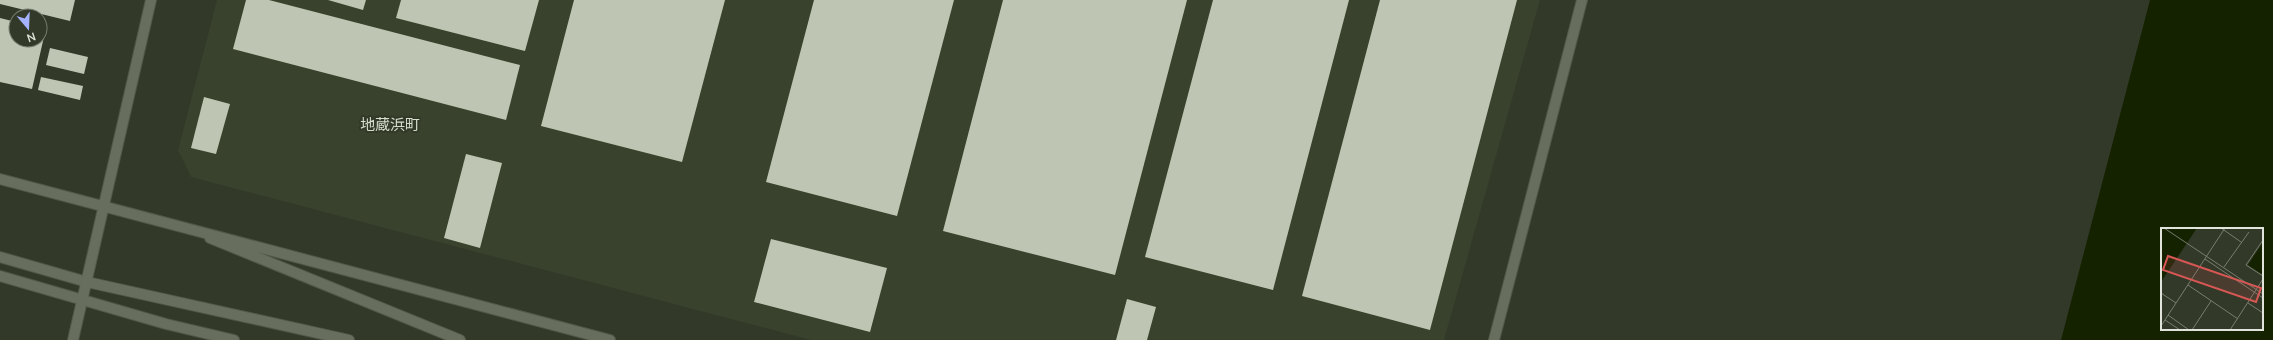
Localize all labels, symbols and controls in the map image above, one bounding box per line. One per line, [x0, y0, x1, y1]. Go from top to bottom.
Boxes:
north arrow [8, 8, 48, 48]
text: N [25, 30, 38, 45]
district label: 地蔵浜町 [360, 115, 420, 133]
inset map [2161, 228, 2263, 330]

